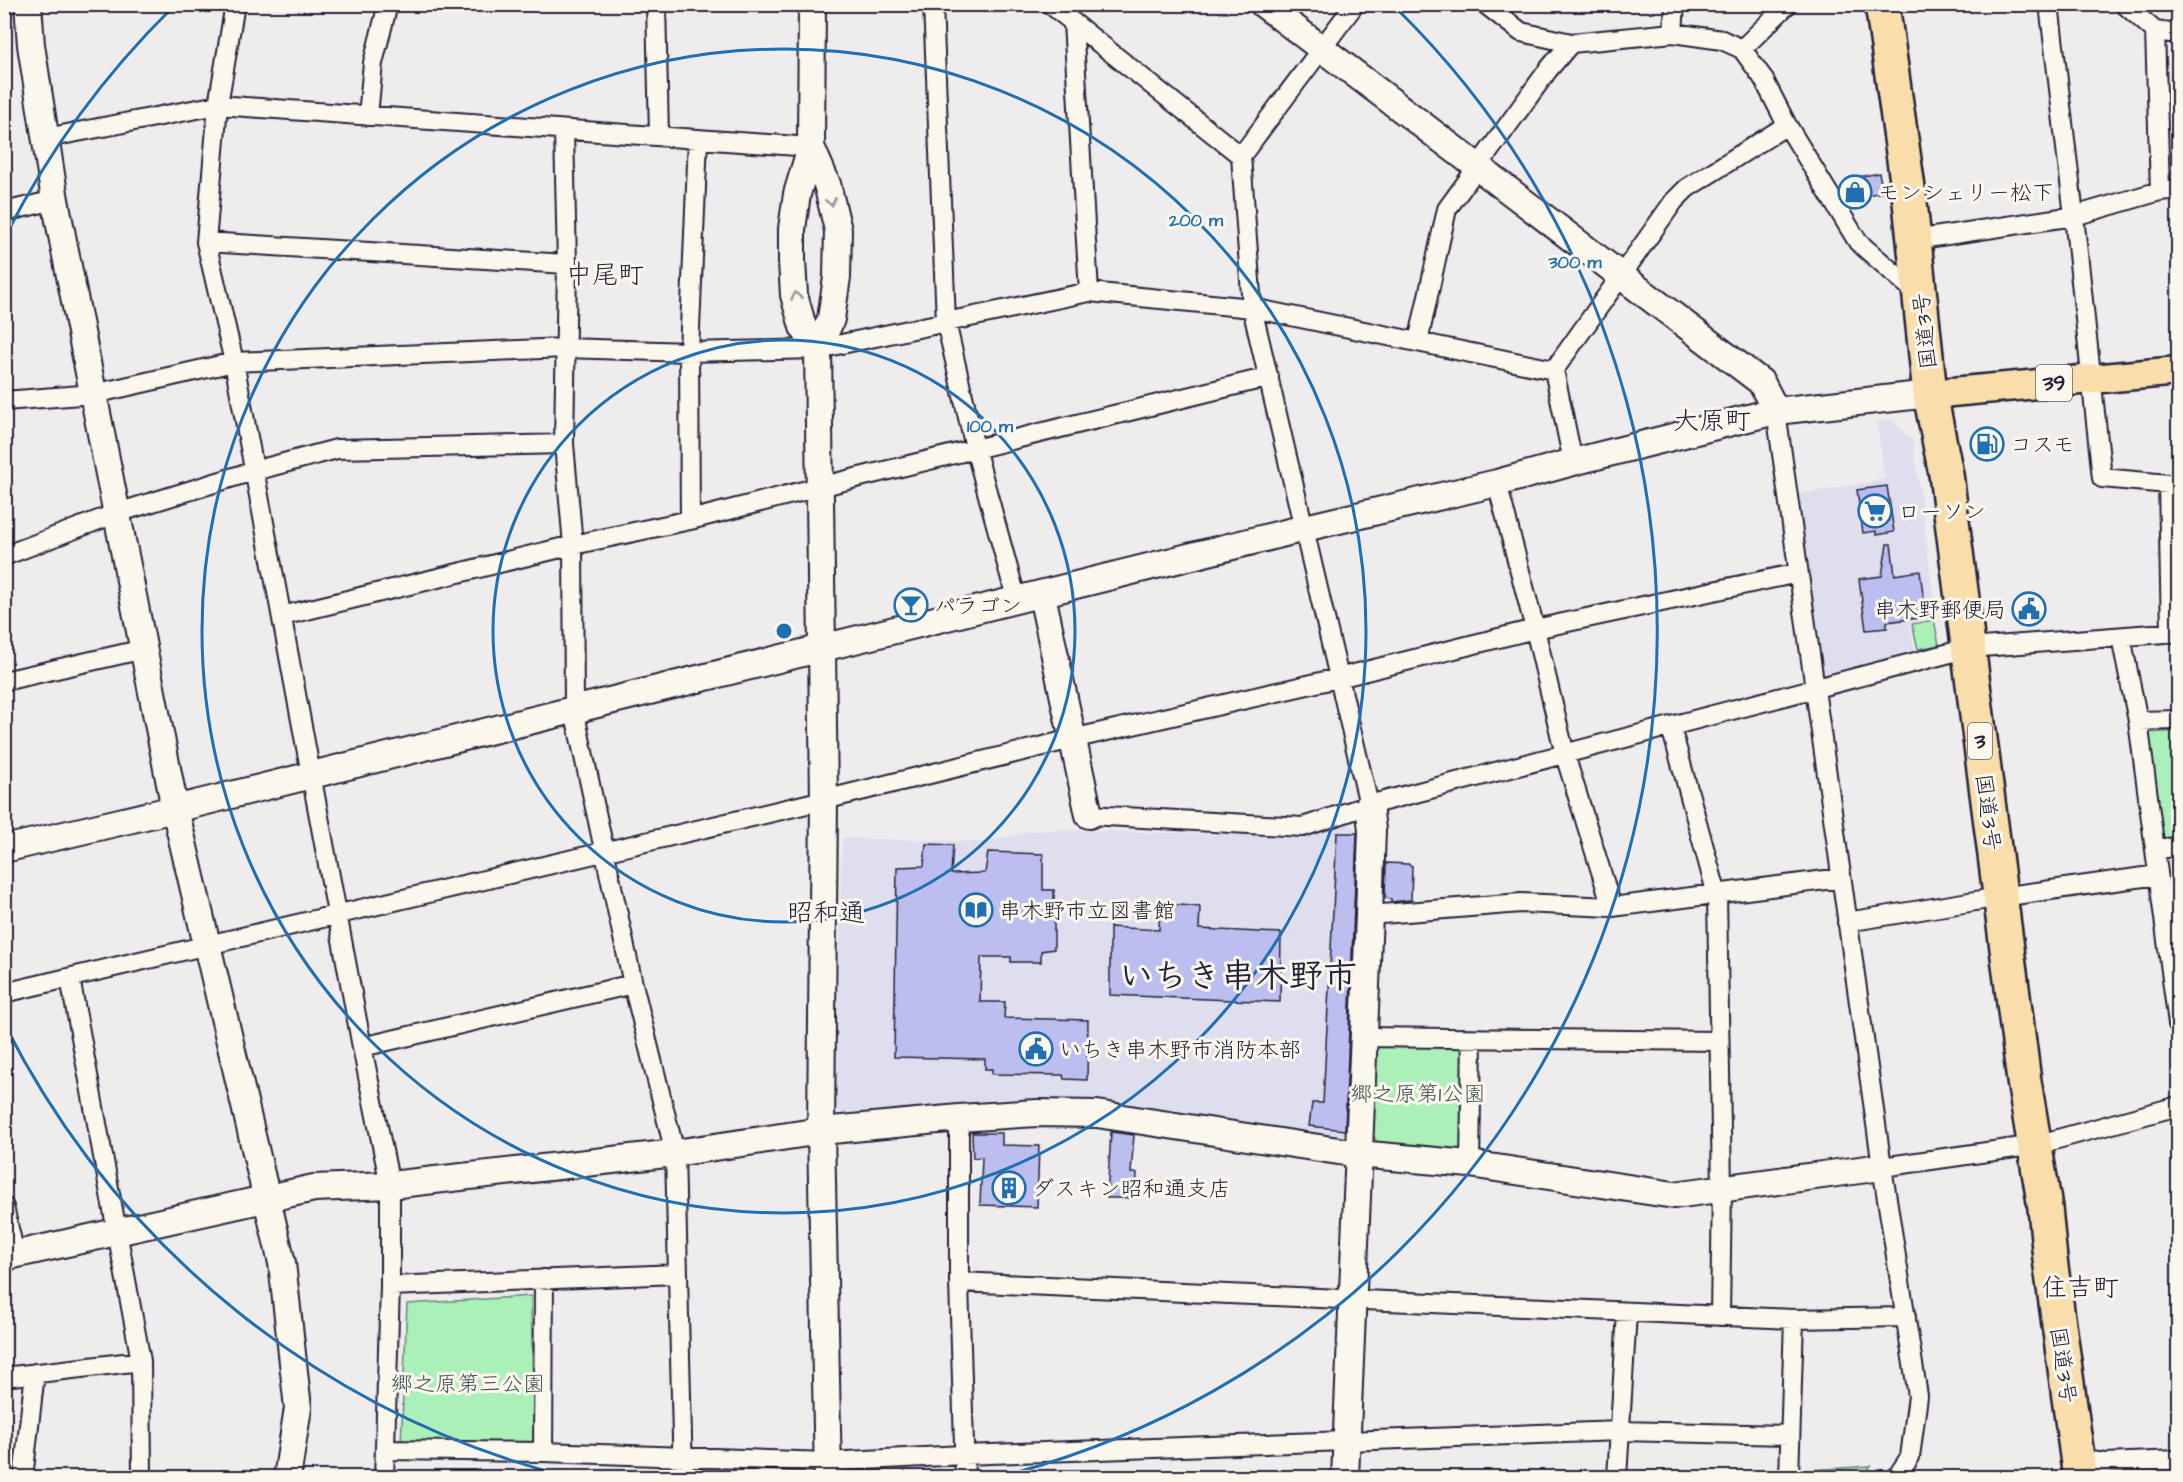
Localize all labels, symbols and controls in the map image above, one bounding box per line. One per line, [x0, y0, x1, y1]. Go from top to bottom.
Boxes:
shop icon: モンシェリー松下 [1837, 174, 1873, 210]
place label: モンシェリー松下 [1878, 178, 2054, 209]
one-way arrow [824, 196, 837, 206]
text: 200 m [1168, 208, 1224, 233]
text: 300 m [1547, 250, 1603, 275]
district label: 中尾町 [566, 257, 644, 293]
one-way arrow [790, 291, 802, 301]
street label: 国道3号 [1906, 291, 1945, 371]
road number: 39 [2036, 365, 2072, 401]
district label: 大原町 [1673, 403, 1751, 439]
text: 100 m [967, 414, 1014, 439]
fuel station icon: コスモ [1969, 426, 2005, 462]
place label: コスモ [2010, 430, 2075, 461]
supermarket icon: ローソン [1857, 493, 1893, 529]
place label: ローソン [1898, 497, 1986, 528]
bar icon: パラゴン [893, 587, 929, 623]
place label: パラゴン [934, 591, 1022, 622]
public building icon: 串木野郵便局 [2011, 591, 2047, 627]
place label: 串木野郵便局 [1874, 595, 2006, 626]
centre of rings [774, 621, 794, 641]
road number: 3 [1968, 723, 1992, 759]
street label: 国道3号 [1967, 772, 2008, 852]
library icon: 串木野市立図書館 [958, 892, 994, 928]
district label: 昭和通 [787, 895, 865, 931]
place label: 串木野市立図書館 [999, 896, 1175, 927]
district label: いちき串木野市 [1119, 953, 1357, 1001]
public building icon: いちき串木野市消防本部 [1018, 1031, 1054, 1067]
place label: いちき串木野市消防本部 [1059, 1035, 1301, 1066]
park label: 郷之原第1公園 [1351, 1079, 1485, 1110]
building icon: ダスキン昭和通支店 [991, 1170, 1027, 1206]
place label: ダスキン昭和通支店 [1032, 1174, 1230, 1205]
district label: 住吉町 [2041, 1270, 2119, 1306]
street label: 国道3号 [2042, 1325, 2083, 1406]
park label: 郷之原第三公園 [391, 1369, 545, 1400]

